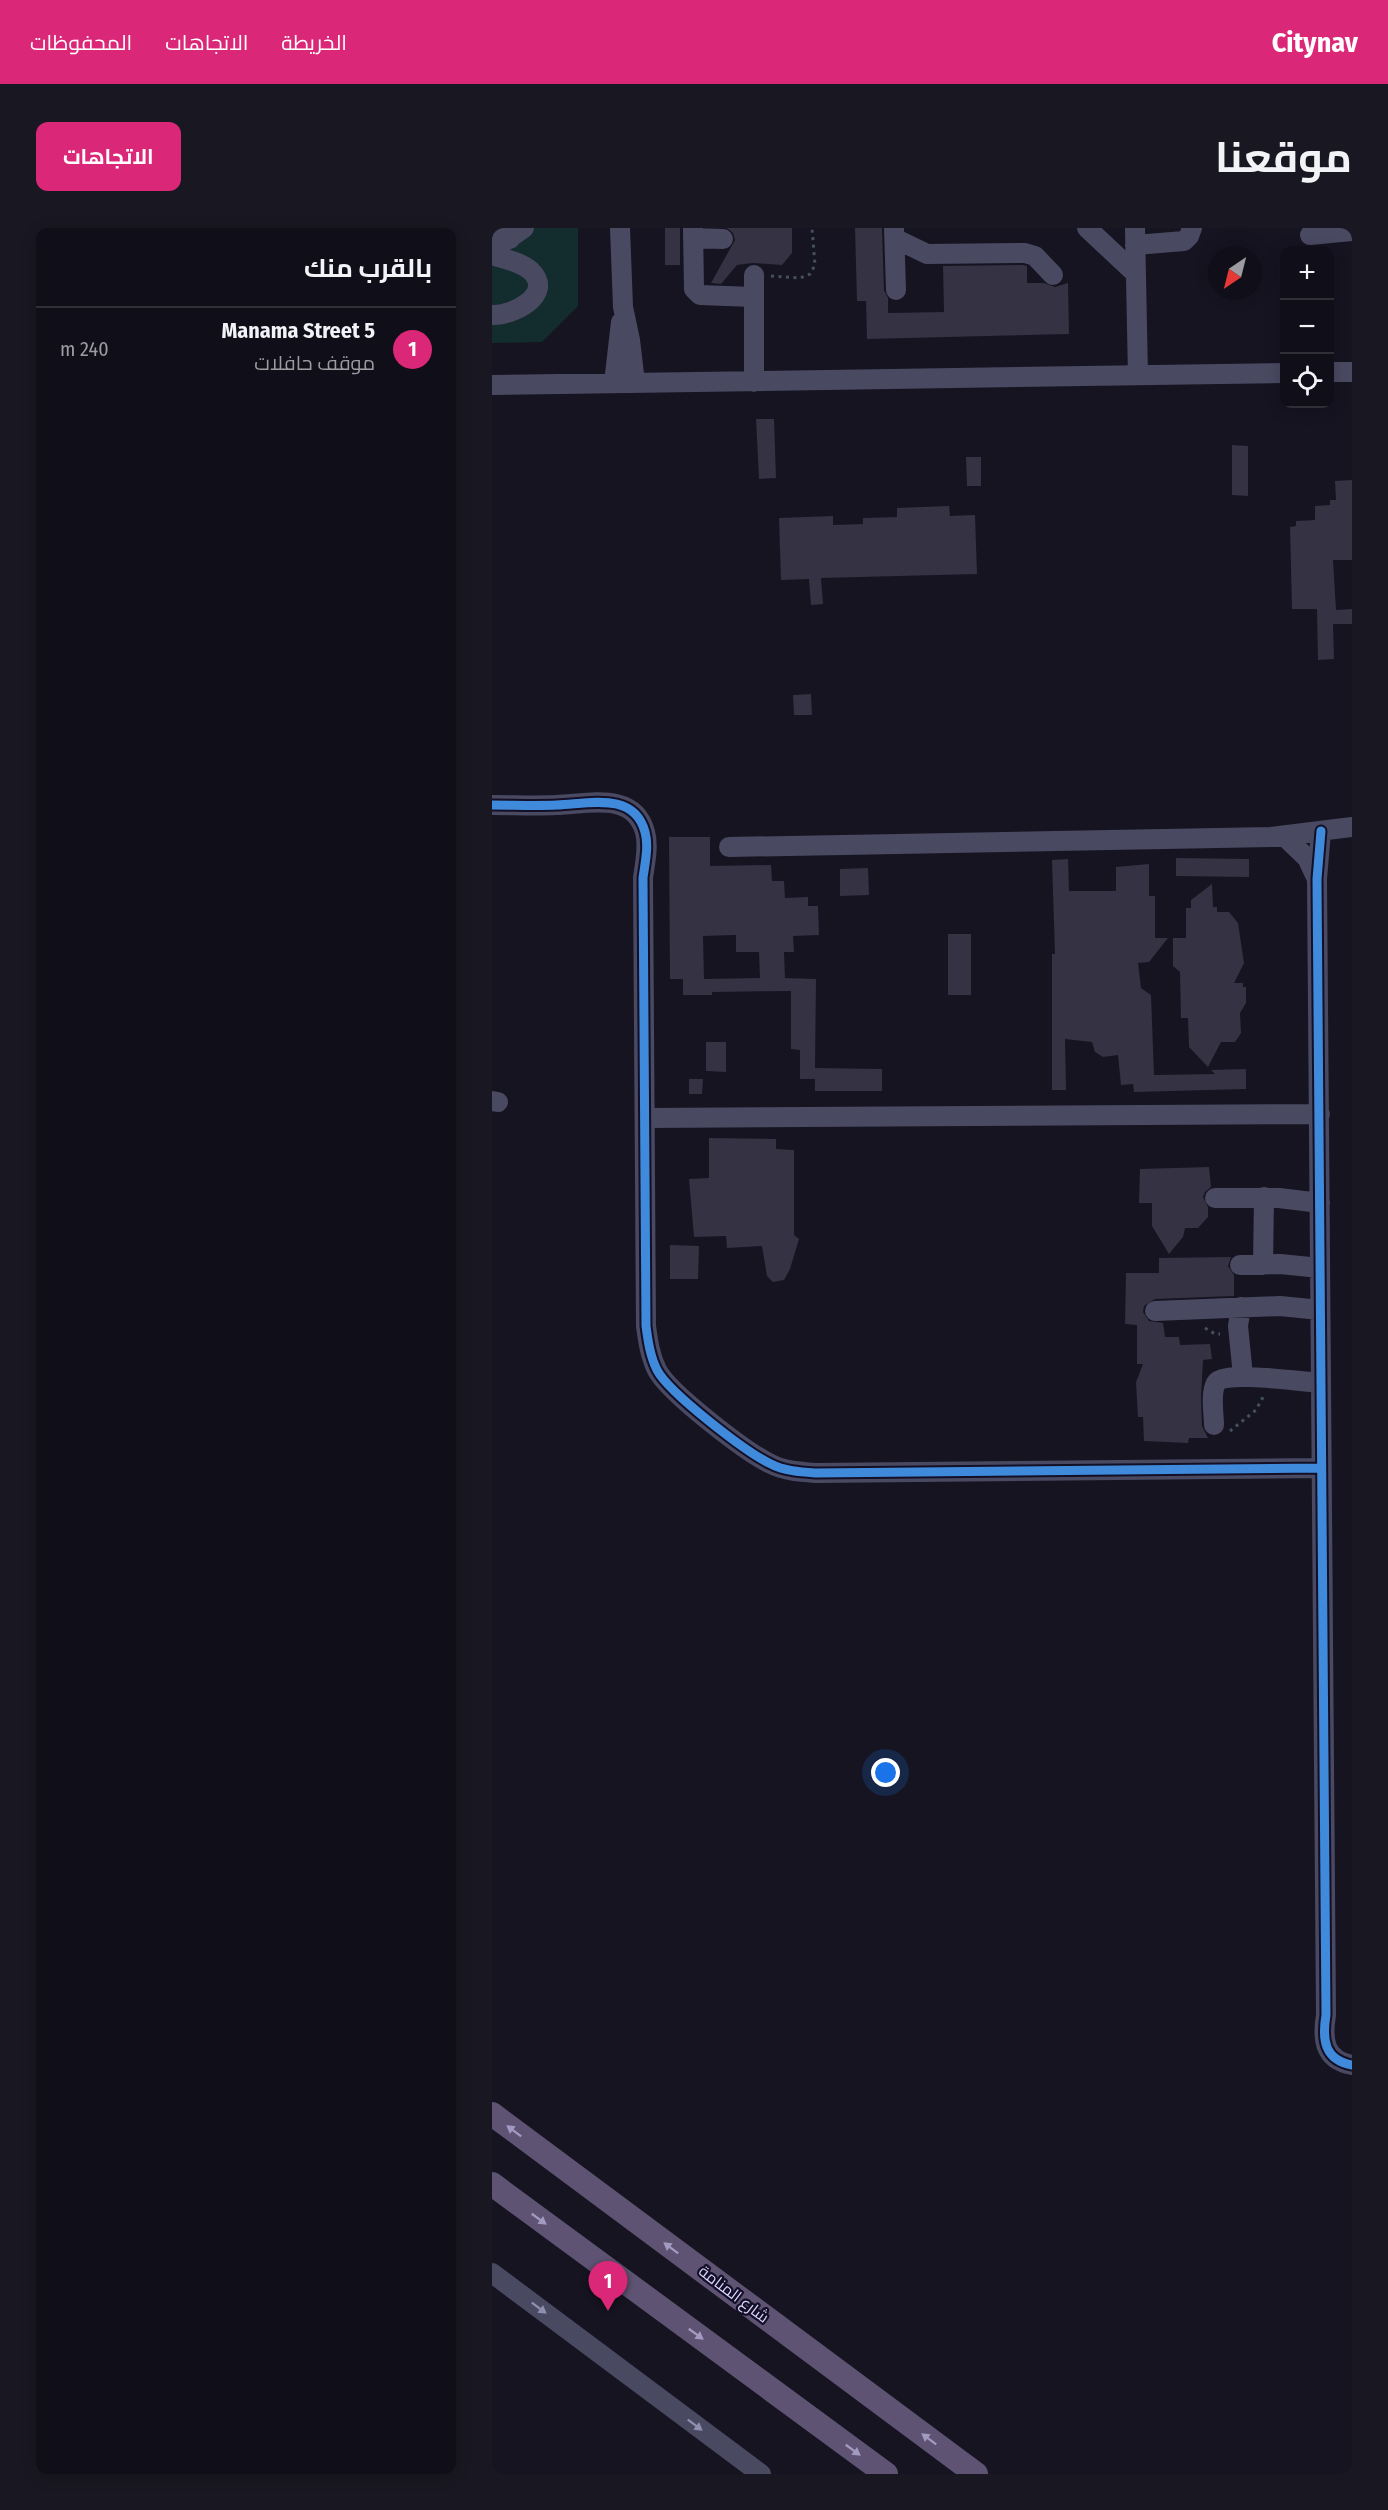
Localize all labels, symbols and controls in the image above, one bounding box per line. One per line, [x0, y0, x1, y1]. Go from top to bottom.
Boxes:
text: Citynav [1272, 26, 1358, 59]
text: المحفوظات [30, 30, 132, 56]
text: الاتجاهات [165, 30, 248, 56]
text: الخريطة [281, 30, 347, 56]
button: الاتجاهات [36, 122, 181, 191]
text: موقعنا [1215, 133, 1352, 183]
north arrow [1208, 246, 1262, 300]
map controls [1280, 246, 1334, 408]
button: + [1280, 246, 1334, 300]
text: بالقرب منك [304, 253, 432, 284]
button: − [1280, 300, 1334, 354]
text: Manama Street 5 [221, 317, 375, 344]
text: 240 m [60, 337, 109, 361]
text: 1 [408, 337, 417, 361]
text: موقف حافلات [254, 351, 375, 375]
button: locate [1280, 354, 1334, 408]
your location [871, 1758, 900, 1787]
one-way arrow [507, 2126, 522, 2138]
one-way arrow [532, 2212, 547, 2224]
one-way arrow [663, 2241, 679, 2254]
street label: شارع المنامة [694, 2261, 773, 2328]
pin: 1 [588, 2262, 628, 2311]
one-way arrow [530, 2302, 546, 2314]
one-way arrow [688, 2328, 704, 2340]
one-way arrow [687, 2418, 703, 2431]
one-way arrow [921, 2433, 937, 2445]
one-way arrow [845, 2444, 861, 2456]

